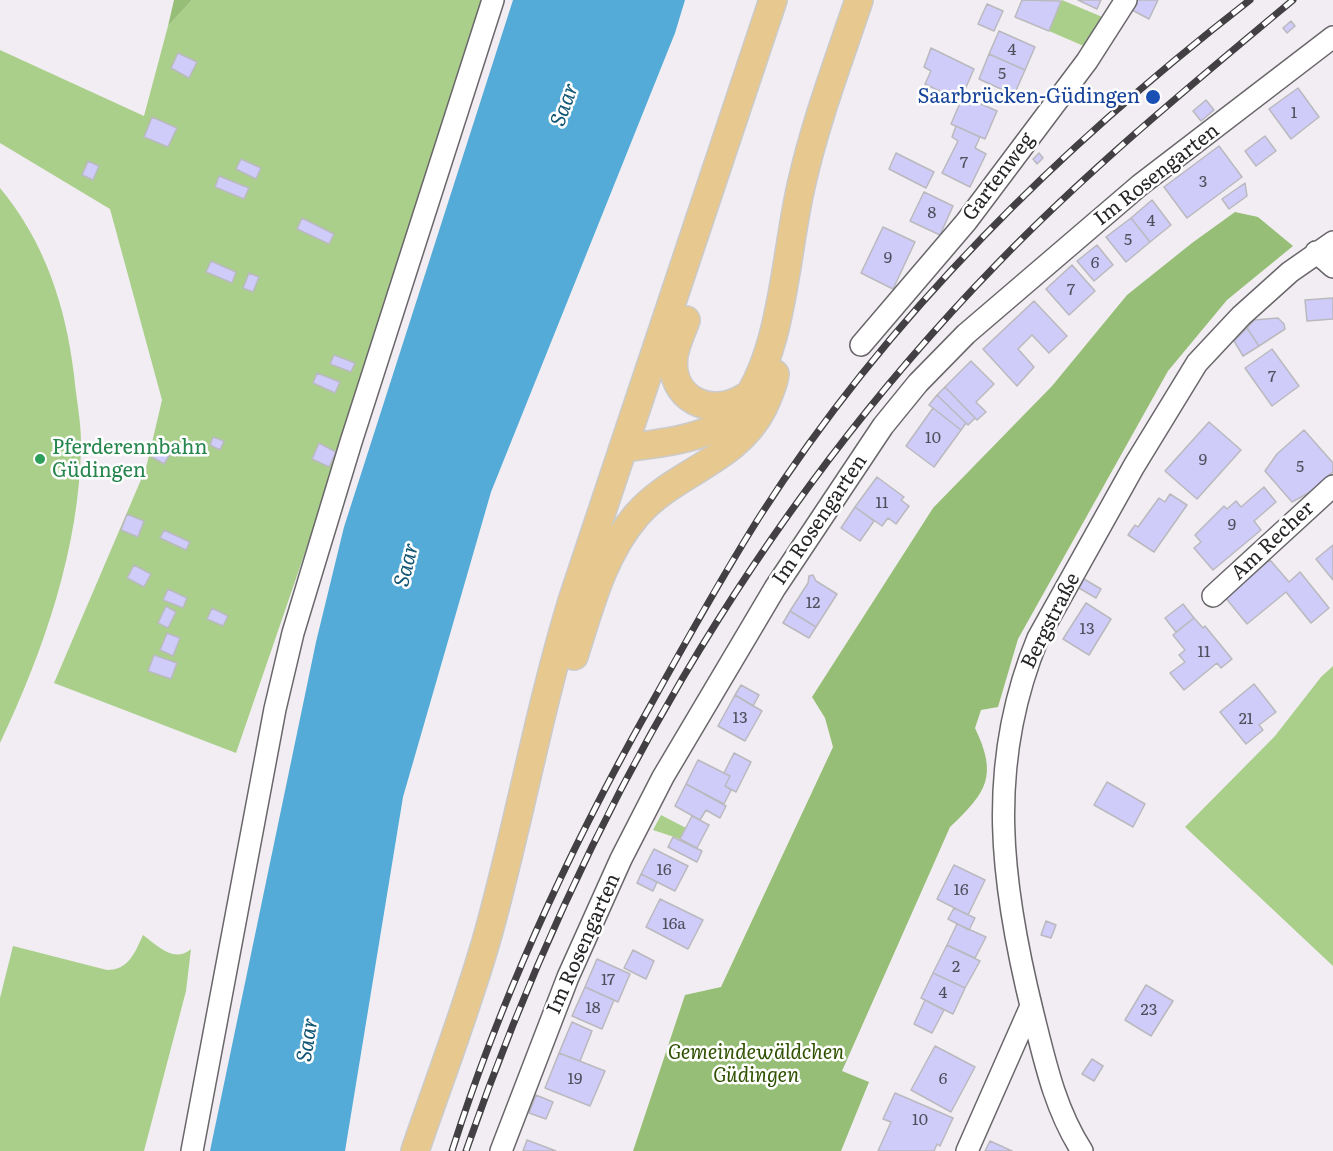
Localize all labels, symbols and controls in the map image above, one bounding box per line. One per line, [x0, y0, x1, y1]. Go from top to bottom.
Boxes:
house number: 4 [1008, 40, 1016, 60]
house number: 5 [998, 64, 1006, 84]
water label: Saar [546, 80, 584, 130]
place label: Saarbrücken-Güdingen [917, 85, 1140, 109]
marker: Saarbrücken-Güdingen [1144, 88, 1162, 106]
house number: 1 [1291, 103, 1297, 123]
street label: Im Rosengarten [1090, 119, 1224, 231]
street label: Gartenweg [958, 128, 1040, 226]
house number: 7 [960, 153, 968, 173]
house number: 3 [1199, 172, 1207, 192]
house number: 8 [928, 203, 936, 223]
house number: 4 [1147, 211, 1155, 231]
house number: 5 [1124, 230, 1132, 250]
house number: 9 [884, 248, 892, 268]
house number: 6 [1091, 253, 1099, 273]
house number: 7 [1067, 280, 1075, 300]
house number: 7 [1268, 367, 1276, 387]
house number: 10 [925, 428, 941, 448]
place label: Pferderennbahn Güdingen [52, 436, 208, 483]
street label: Im Rosengarten [768, 450, 872, 590]
house number: 9 [1199, 450, 1207, 470]
marker: Pferderennbahn Güdingen [33, 452, 47, 466]
house number: 5 [1296, 457, 1304, 477]
house number: 11 [875, 493, 889, 513]
street label: Am Recher [1227, 497, 1319, 585]
house number: 9 [1228, 515, 1236, 535]
water label: Saar [389, 541, 425, 589]
street label: Bergstraße [1017, 569, 1085, 673]
house number: 12 [806, 593, 820, 613]
house number: 13 [1079, 619, 1095, 639]
house number: 11 [1197, 642, 1211, 662]
house number: 13 [732, 708, 748, 728]
house number: 21 [1239, 709, 1253, 729]
house number: 16 [656, 860, 672, 880]
street label: Im Rosengarten [542, 870, 626, 1018]
house number: 16 [953, 880, 969, 900]
house number: 16a [662, 914, 686, 934]
house number: 2 [952, 957, 960, 977]
house number: 17 [601, 970, 615, 990]
house number: 4 [939, 983, 947, 1003]
house number: 18 [585, 998, 601, 1018]
house number: 23 [1141, 1000, 1157, 1020]
water label: Saar [292, 1016, 324, 1064]
park label: Gemeindewäldchen Güdingen [668, 1041, 844, 1088]
house number: 19 [568, 1069, 582, 1089]
house number: 6 [939, 1069, 947, 1089]
house number: 10 [912, 1110, 928, 1130]

